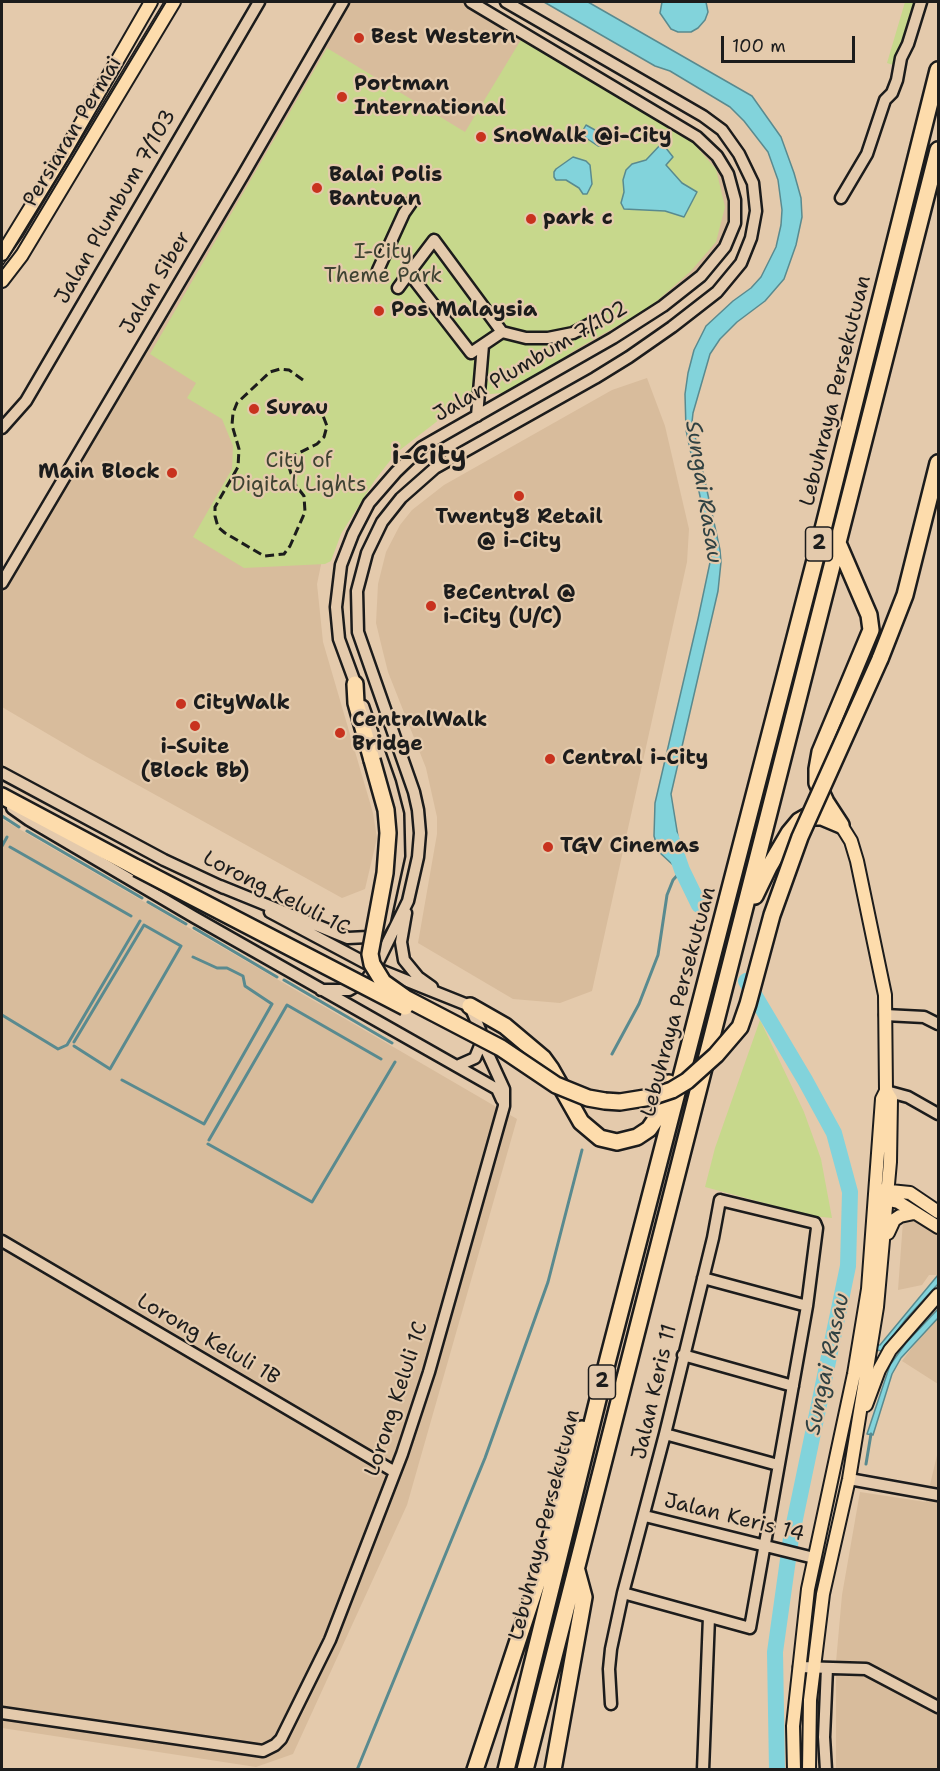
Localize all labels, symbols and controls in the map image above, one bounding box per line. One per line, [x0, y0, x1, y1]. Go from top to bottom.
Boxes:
scale bar [724, 24, 858, 62]
place label: Best Western [371, 25, 516, 51]
marker: Best Western [352, 31, 366, 45]
text: 100 m [732, 34, 786, 58]
street label: Persiaran Permai [18, 52, 128, 212]
place label: Portman International [354, 72, 506, 122]
marker: Portman International [335, 90, 349, 104]
street label: Jalan Plumbum 7/103 [50, 105, 182, 309]
place label: SnoWalk @i-City [493, 124, 672, 150]
marker: SnoWalk @i-City [474, 130, 488, 144]
place label: Balai Polis Bantuan [329, 163, 442, 213]
marker: Balai Polis Bantuan [310, 181, 324, 195]
place label: park c [543, 206, 613, 232]
marker: park c [524, 212, 538, 226]
street label: Jalan Siber [115, 227, 197, 339]
park label: I-City Theme Park [324, 240, 442, 290]
street label: Lebuhraya Persekutuan [795, 273, 877, 509]
street label: Jalan Plumbum 7/102 [429, 296, 633, 428]
place label: Pos Malaysia [391, 298, 537, 324]
marker: Pos Malaysia [372, 304, 386, 318]
place label: Surau [266, 396, 328, 422]
marker: Surau [247, 402, 261, 416]
water label: Sungai Rasau [679, 419, 727, 565]
district label: i-City [392, 441, 466, 473]
park label: City of Digital Lights [232, 449, 366, 499]
place label: Main Block [38, 460, 160, 486]
marker: Main Block [165, 466, 179, 480]
marker: Twenty8 Retail @ i-City [512, 489, 526, 503]
place label: Twenty8 Retail @ i-City [435, 505, 603, 555]
road number: 2 [806, 527, 832, 561]
place label: BeCentral @ i-City (U/C) [443, 581, 576, 631]
marker: BeCentral @ i-City (U/C) [424, 599, 438, 613]
place label: CityWalk [193, 691, 290, 717]
marker: CityWalk [174, 697, 188, 711]
place label: CentralWalk Bridge [352, 708, 487, 758]
marker: i-Suite (Block Bb) [188, 719, 202, 733]
marker: CentralWalk Bridge [333, 726, 347, 740]
place label: i-Suite (Block Bb) [141, 735, 249, 785]
place label: Central i-City [562, 746, 708, 772]
marker: Central i-City [543, 752, 557, 766]
place label: TGV Cinemas [560, 834, 700, 860]
marker: TGV Cinemas [541, 840, 555, 854]
street label: Lorong Keluli 1C [198, 846, 354, 942]
street label: Lebuhraya Persekutuan [636, 884, 722, 1120]
street label: Lorong Keluli 1B [132, 1289, 284, 1391]
water label: Sungai Rasau [800, 1291, 856, 1437]
street label: Lorong Keluli 1C [360, 1318, 434, 1480]
street label: Jalan Keris 11 [627, 1322, 683, 1462]
road number: 2 [588, 1365, 616, 1399]
street label: Lebuhraya Persekutuan [504, 1407, 586, 1643]
street label: Jalan Keris 14 [661, 1488, 807, 1548]

